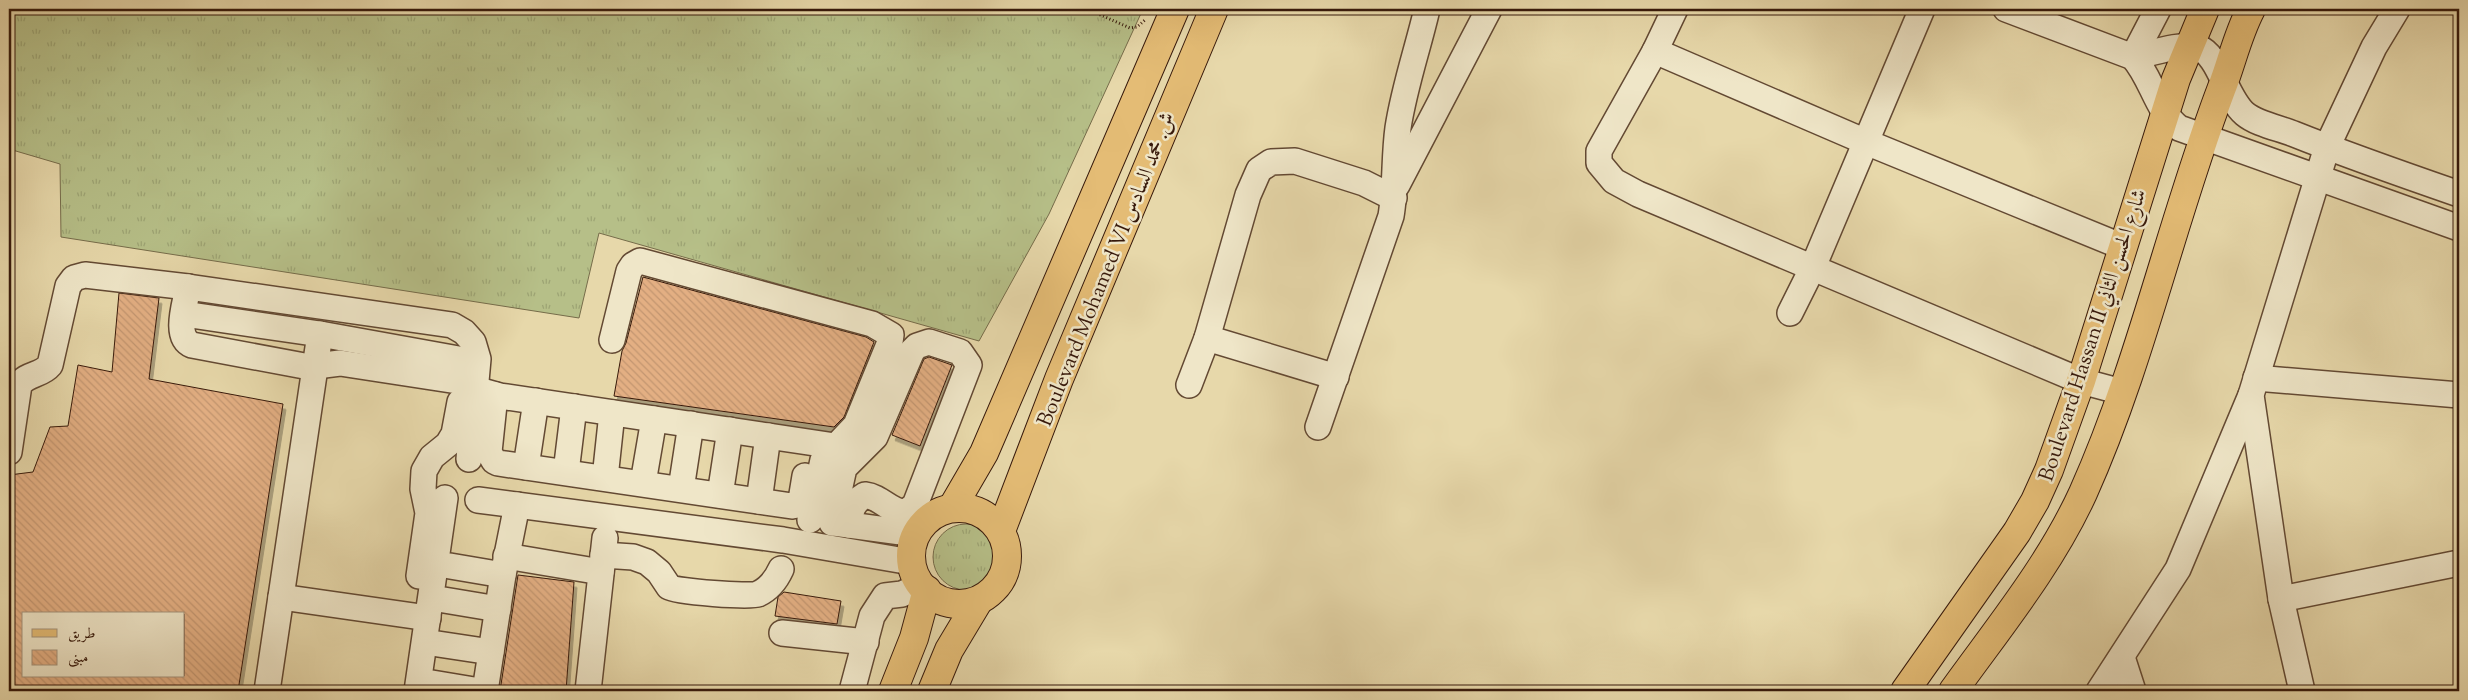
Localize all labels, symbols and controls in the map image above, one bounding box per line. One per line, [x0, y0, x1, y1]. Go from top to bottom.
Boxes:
street label: Boulevard Mohamed VI ش. محمد السادس [1031, 108, 1185, 431]
street label: Boulevard Hassan II شارع الحسن الثاني [2032, 186, 2156, 486]
legend [22, 612, 185, 678]
text: طريق [68, 624, 95, 645]
text: مبنى [68, 648, 88, 669]

